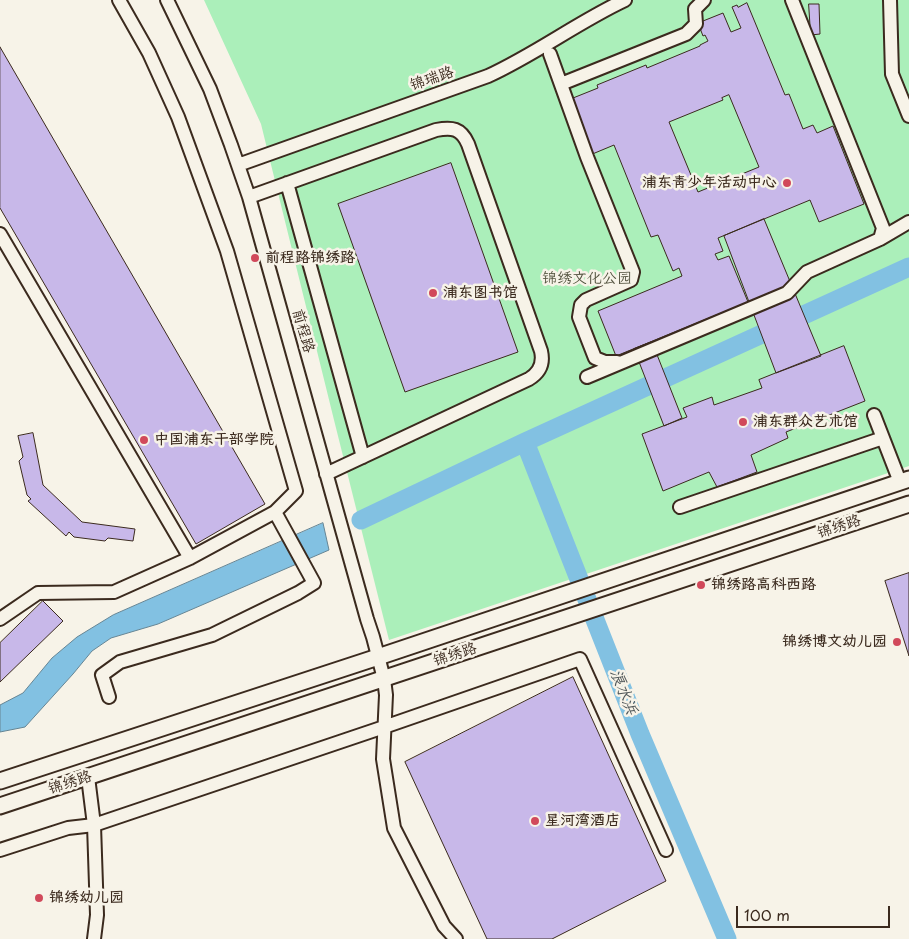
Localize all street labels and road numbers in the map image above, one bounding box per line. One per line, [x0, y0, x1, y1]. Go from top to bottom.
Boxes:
street label: 锦瑞路 [408, 63, 456, 95]
street label: 前程路 [288, 307, 318, 355]
street label: 锦绣路 [815, 511, 863, 543]
street label: 锦绣路 [431, 639, 479, 671]
street label: 锦绣路 [46, 767, 94, 799]

